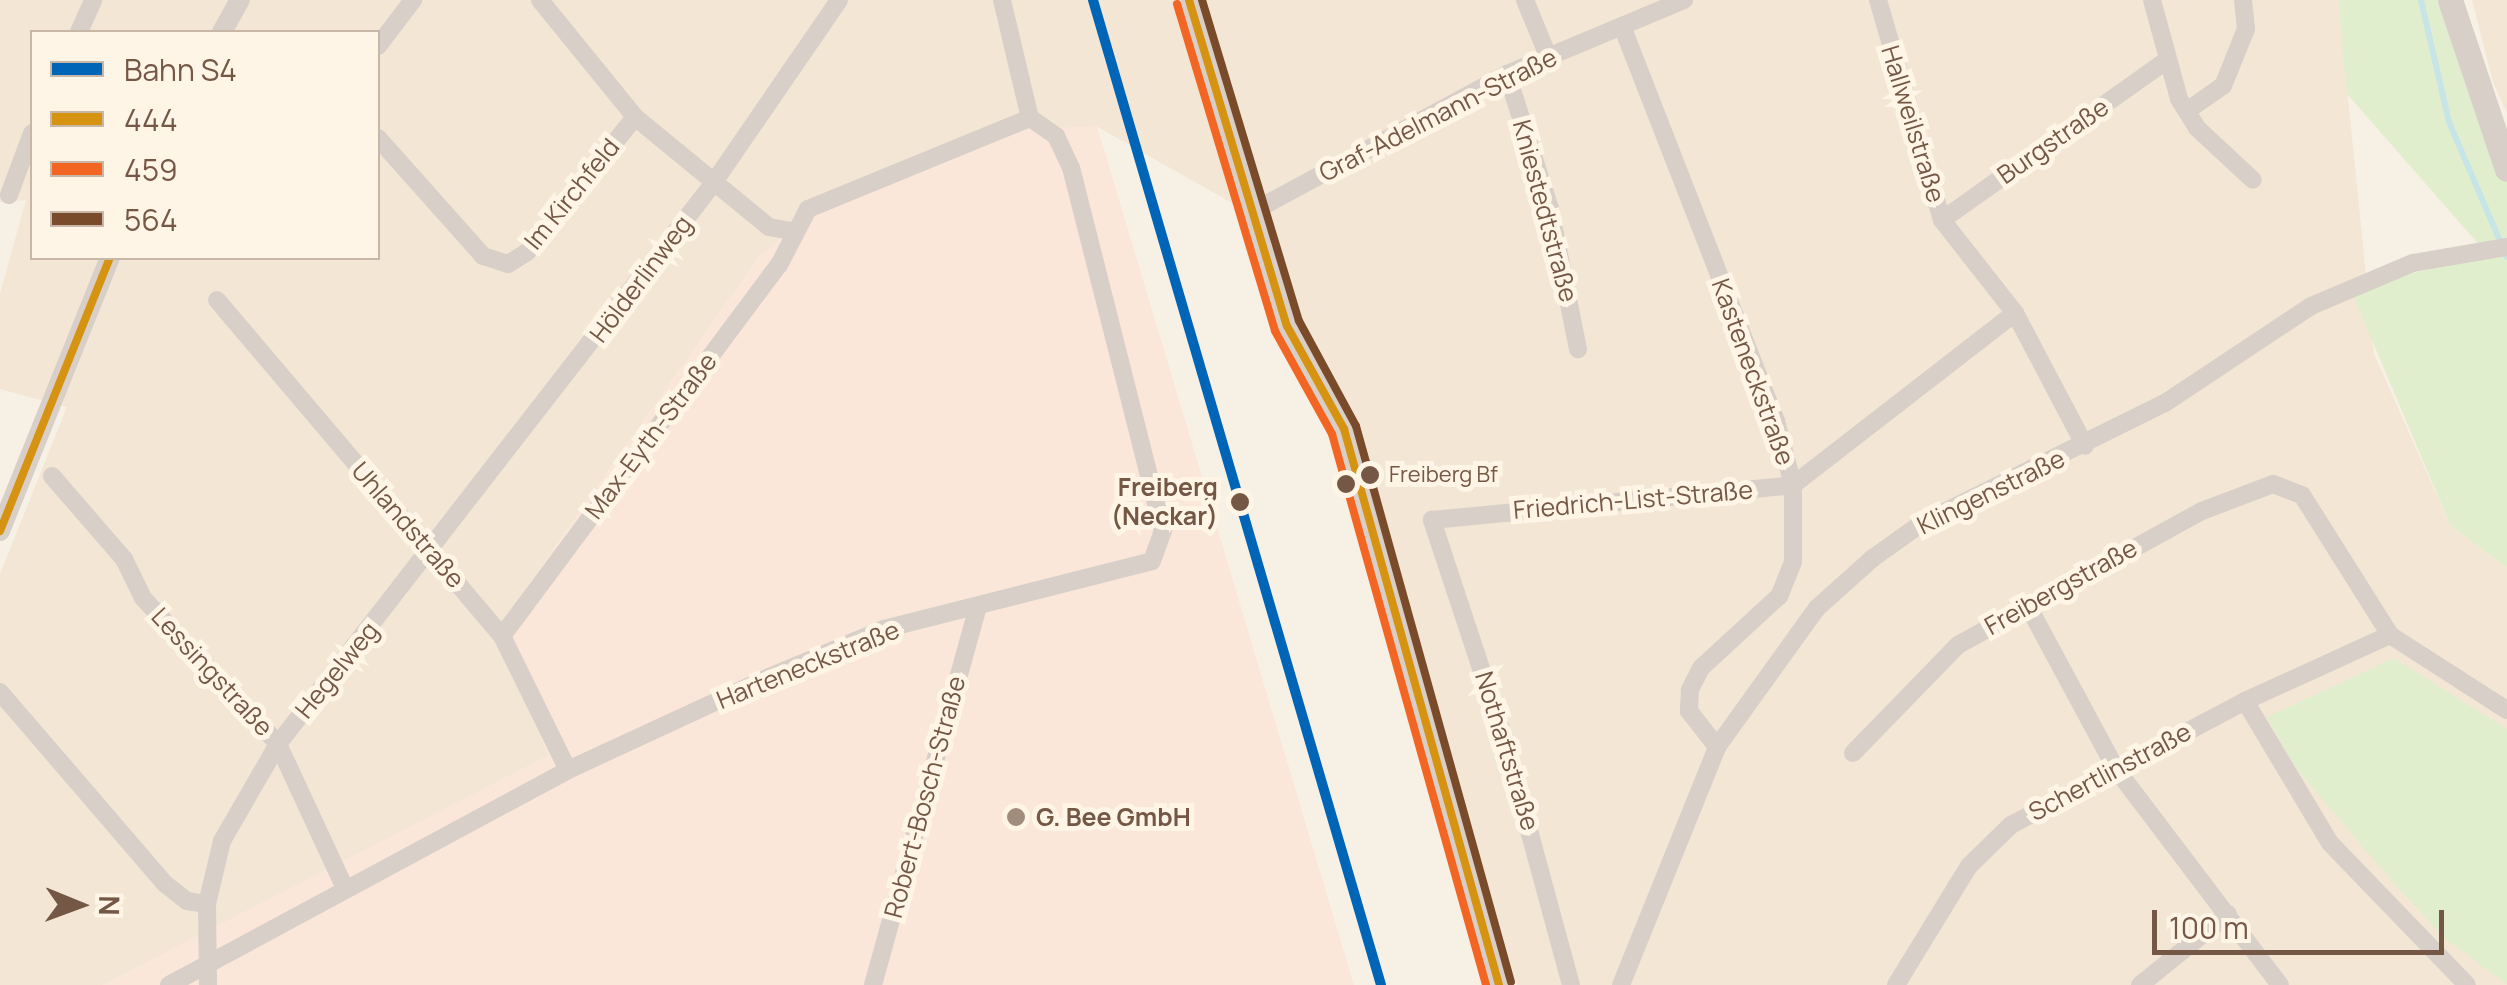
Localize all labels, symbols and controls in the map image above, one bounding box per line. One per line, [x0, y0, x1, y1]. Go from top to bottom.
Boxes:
legend [30, 30, 380, 260]
street label: Graf-Adelmann-Straße [1314, 42, 1562, 188]
street label: Hallweilstraße [1875, 42, 1951, 206]
text: Bahn S4 [124, 49, 237, 90]
street label: Burgstraße [1992, 92, 2114, 190]
text: 444 [124, 99, 178, 140]
street label: Kniestedtstraße [1506, 117, 1584, 305]
street label: Im Kirchfeld [518, 133, 626, 255]
text: 459 [124, 149, 178, 190]
text: 564 [124, 199, 178, 240]
street label: Hölderlinweg [584, 210, 698, 348]
street label: Kasteneckstraße [1705, 275, 1801, 469]
street label: Max-Eyth-Straße [579, 347, 723, 525]
street label: Klingenstraße [1912, 443, 2070, 541]
street label: Uhlandstraße [345, 456, 471, 594]
place label: Freiberg Bf [1389, 462, 1498, 488]
marker: Freiberg Bf [1360, 465, 1380, 485]
place label: Freiberg (Neckar) [1111, 473, 1218, 532]
unlabelled marker [1336, 474, 1356, 494]
street label: Friedrich-List-Straße [1512, 475, 1754, 525]
marker: Freiberg (Neckar) [1227, 489, 1253, 515]
street label: Freibergstraße [1980, 533, 2142, 641]
street label: Lessingstraße [145, 602, 279, 742]
street label: Harteneckstraße [712, 615, 904, 715]
street label: Hegelweg [289, 616, 385, 724]
street label: Nothaftstraße [1469, 668, 1545, 834]
street label: Robert-Bosch-Straße [878, 673, 972, 921]
street label: Schertlinstraße [2024, 717, 2196, 827]
place label: G. Bee GmbH [1036, 802, 1191, 832]
marker: G. Bee GmbH [1005, 806, 1027, 828]
north arrow [30, 855, 130, 955]
scale bar [2157, 890, 2450, 952]
text: N [91, 895, 129, 916]
text: 100 m [2169, 907, 2249, 948]

